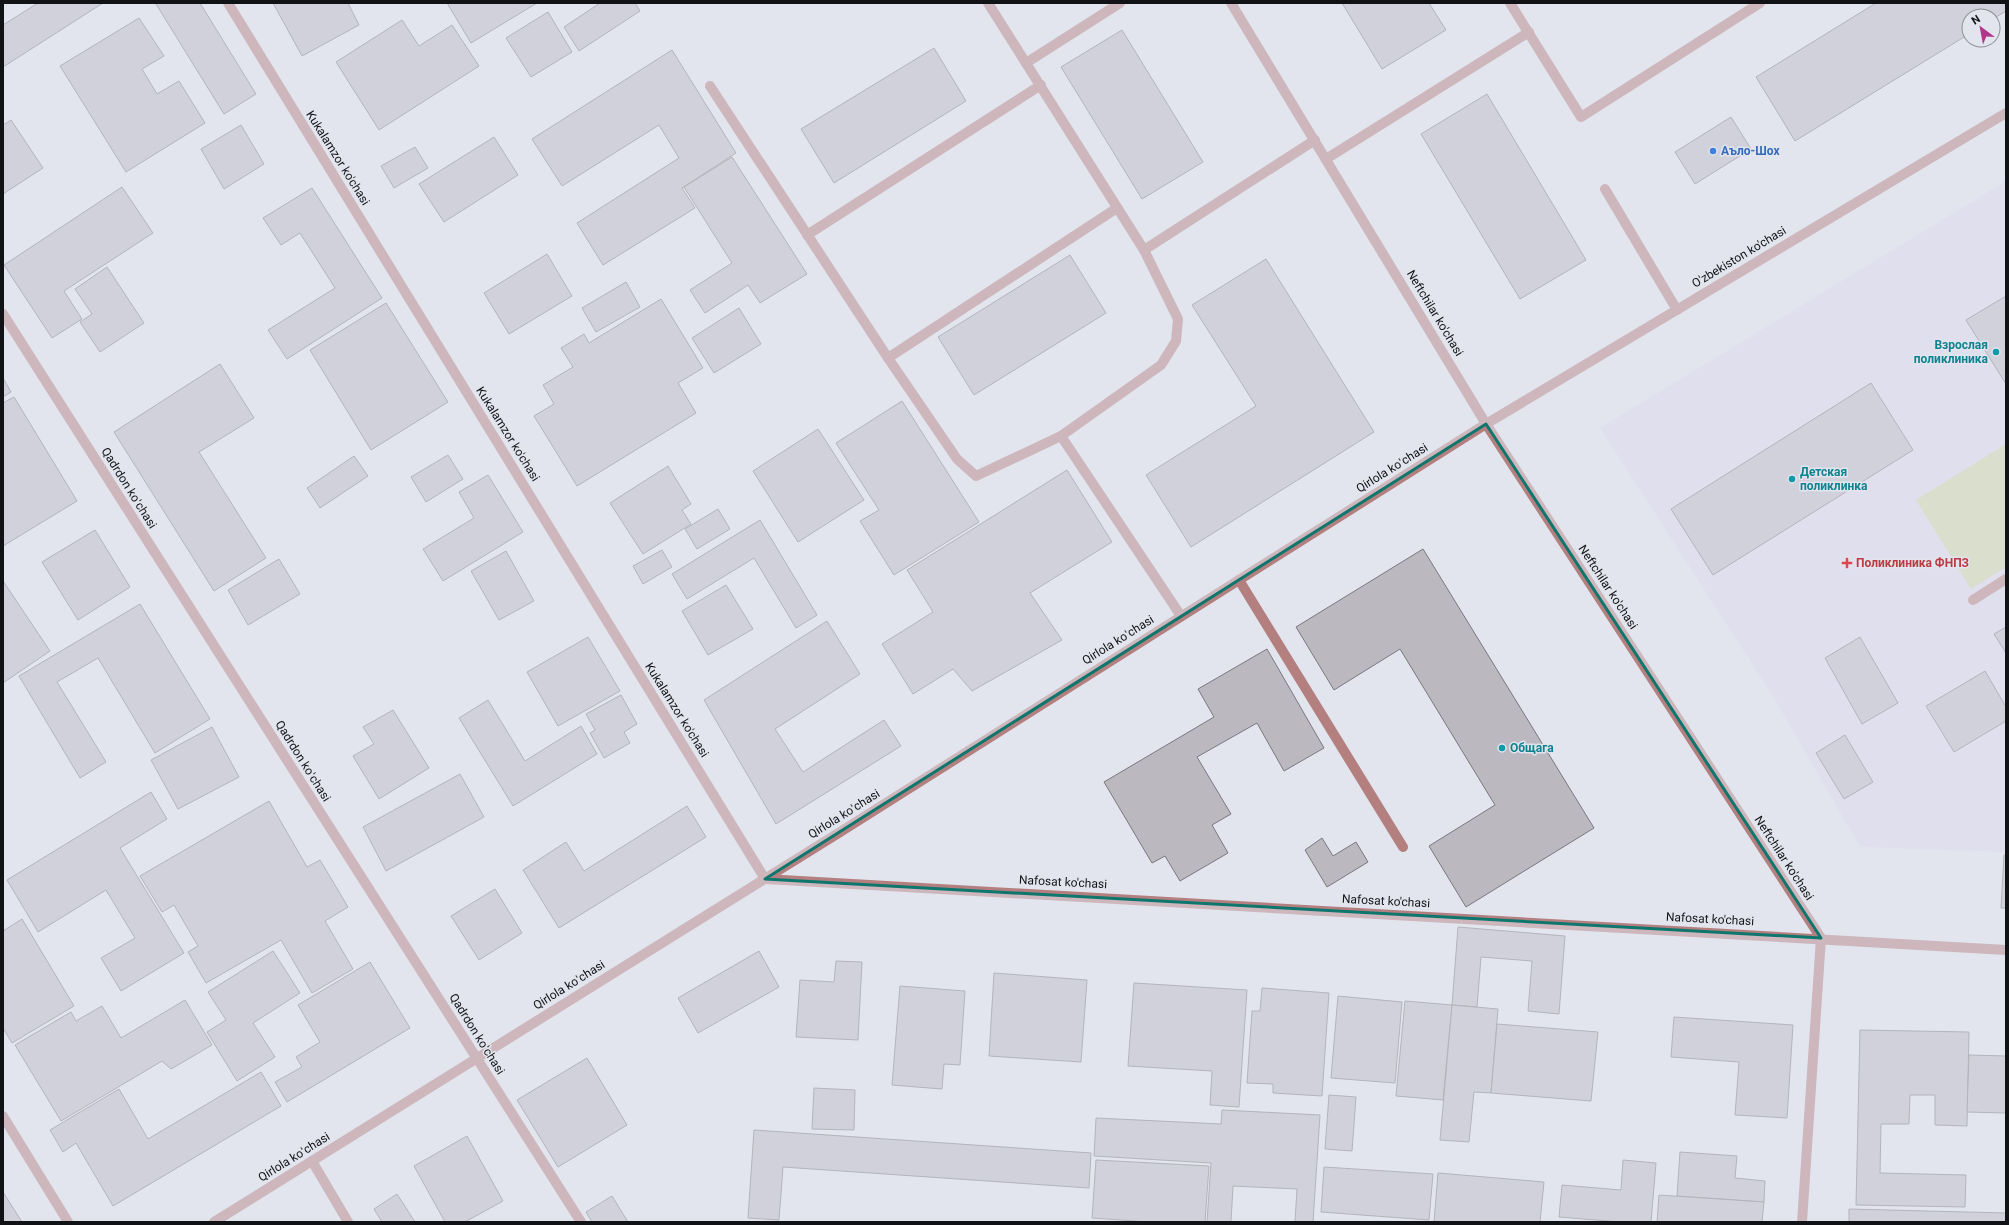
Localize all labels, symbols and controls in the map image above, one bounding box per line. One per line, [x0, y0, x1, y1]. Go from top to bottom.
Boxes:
north arrow [1961, 8, 2001, 48]
text: N [1969, 12, 1983, 28]
street label: Kukalamzor ko'chasi [303, 108, 373, 208]
place label: Аъло-Шох [1721, 144, 1780, 158]
marker: Аъло-Шох [1708, 146, 1718, 156]
street label: O'zbekiston ko'chasi [1689, 223, 1789, 291]
street label: Neftchilar ko'chasi [1404, 268, 1466, 359]
place label: Взрослая поликлиника [1914, 338, 1989, 366]
marker: Взрослая поликлиника [1991, 347, 2001, 357]
street label: Kukalamzor ko'chasi [473, 384, 543, 484]
street label: Qirlola koʻchasi [1354, 440, 1430, 496]
street label: Qadrdon koʻchasi [98, 445, 160, 531]
place label: Детская поликлинка [1800, 465, 1868, 493]
marker: Детская поликлинка [1787, 474, 1797, 484]
street label: Neftchilar ko'chasi [1576, 542, 1641, 632]
place label: Поликлиника ФНПЗ [1856, 556, 1969, 570]
marker: Поликлиника ФНПЗ [1841, 557, 1853, 569]
street label: Qirlola koʻchasi [1080, 612, 1156, 668]
street label: Kukalamzor ko'chasi [642, 660, 712, 760]
street label: Qadrdon koʻchasi [272, 718, 334, 804]
place label: Общага [1510, 741, 1554, 755]
marker: Общага [1497, 743, 1507, 753]
street label: Qirlola koʻchasi [806, 786, 882, 842]
street label: Neftchilar ko'chasi [1752, 813, 1817, 903]
street label: Nafosat ko'chasi [1019, 873, 1107, 891]
street label: Nafosat ko'chasi [1342, 892, 1430, 910]
street label: Nafosat ko'chasi [1666, 910, 1754, 928]
street label: Qirlola koʻchasi [531, 957, 607, 1013]
street label: Qadrdon koʻchasi [446, 991, 508, 1077]
street label: Qirlola koʻchasi [256, 1129, 332, 1185]

